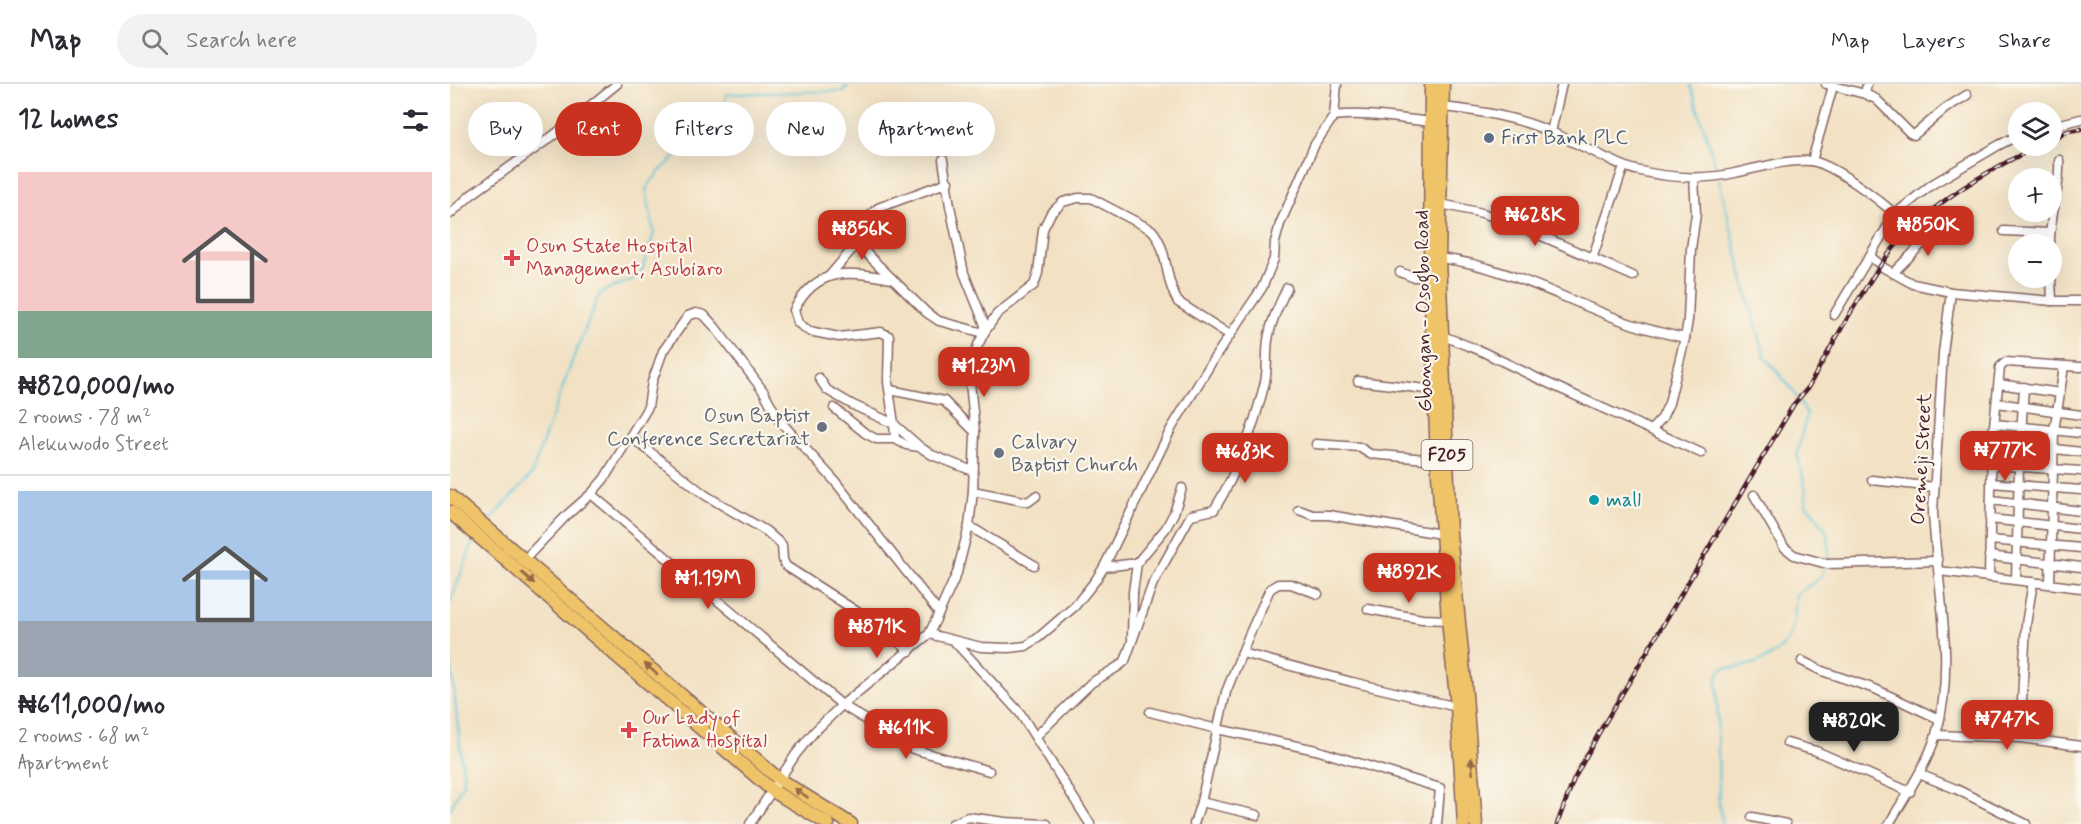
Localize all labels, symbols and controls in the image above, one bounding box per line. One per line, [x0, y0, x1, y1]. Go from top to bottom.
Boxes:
search box [117, 14, 537, 68]
text: Map [30, 23, 81, 60]
icon: search [138, 25, 171, 58]
text: Search here [186, 27, 297, 55]
text: Map [1831, 27, 1869, 55]
text: Layers [1902, 27, 1965, 55]
text: Share [1998, 27, 2051, 55]
chip: Buy [468, 102, 543, 156]
chip: Rent [555, 102, 642, 156]
chip: Filters [654, 102, 754, 156]
chip: New [766, 102, 846, 156]
chip: Apartment [858, 102, 995, 156]
map controls [2008, 102, 2062, 288]
button: layers [2008, 102, 2062, 156]
text: 12 homes [18, 103, 118, 137]
icon: filters [399, 104, 432, 137]
place label: First Bank PLC [1501, 125, 1628, 152]
marker: First Bank PLC [1482, 131, 1496, 145]
button: + [2008, 168, 2062, 222]
pin: ₦628K [1493, 196, 1577, 247]
text: ₦628K [1505, 202, 1565, 229]
pin: ₦850K [1886, 206, 1970, 257]
pin: ₦856K [820, 210, 904, 261]
street label: Gbongan - Osogbo Road [1409, 210, 1441, 412]
icon: home [171, 211, 279, 319]
text: ₦850K [1897, 212, 1959, 239]
text: ₦856K [832, 216, 892, 243]
place label: Osun State Hospital Management, Asubiaro [526, 233, 723, 284]
button: − [2008, 234, 2062, 288]
marker: Osun State Hospital Management, Asubiaro [503, 249, 521, 267]
pin: ₦1.23M [935, 347, 1033, 398]
text: ₦1.23M [952, 353, 1016, 380]
text: ₦820,000/mo [18, 370, 175, 404]
street label: Oremeji Street [1905, 392, 1939, 526]
place label: Osun Baptist Conference Secretariat [607, 403, 810, 453]
text: 2 rooms · 78 m² [18, 404, 151, 431]
marker: Osun Baptist Conference Secretariat [815, 420, 829, 434]
place label: Calvary Baptist Church [1011, 429, 1138, 479]
text: Alekuwodo Street [18, 431, 169, 458]
pin: ₦777K [1963, 431, 2047, 482]
pin: ₦683K [1203, 433, 1287, 484]
text: ₦777K [1974, 437, 2036, 464]
text: ₦683K [1216, 439, 1274, 466]
road number: F205 [1422, 440, 1472, 470]
marker: Calvary Baptist Church [992, 446, 1006, 460]
place label: mall [1606, 487, 1641, 514]
marker: mall [1587, 493, 1601, 507]
icon: home [171, 530, 279, 638]
pin: ₦892K [1367, 553, 1451, 604]
pin: ₦1.19M [659, 559, 757, 610]
text: ₦892K [1377, 559, 1441, 586]
text: ₦1.19M [675, 565, 741, 592]
one-way arrow [520, 571, 535, 584]
pin: ₦871K [835, 608, 919, 659]
text: ₦871K [848, 614, 906, 641]
one-way arrow [644, 663, 659, 676]
text: ₦611,000/mo [18, 689, 165, 723]
pin: ₦747K [1965, 700, 2049, 751]
pin: ₦820K [1812, 702, 1896, 753]
place label: Our Lady of Fatima Hospital [642, 705, 767, 755]
text: ₦747K [1975, 706, 2039, 733]
text: ₦820K [1823, 708, 1885, 735]
pin: ₦611K [864, 709, 948, 760]
text: ₦611K [878, 715, 934, 742]
marker: Our Lady of Fatima Hospital [620, 721, 638, 739]
text: 2 rooms · 68 m² [18, 723, 149, 750]
text: Apartment [18, 750, 109, 777]
one-way arrow [1467, 756, 1477, 775]
one-way arrow [793, 788, 809, 799]

